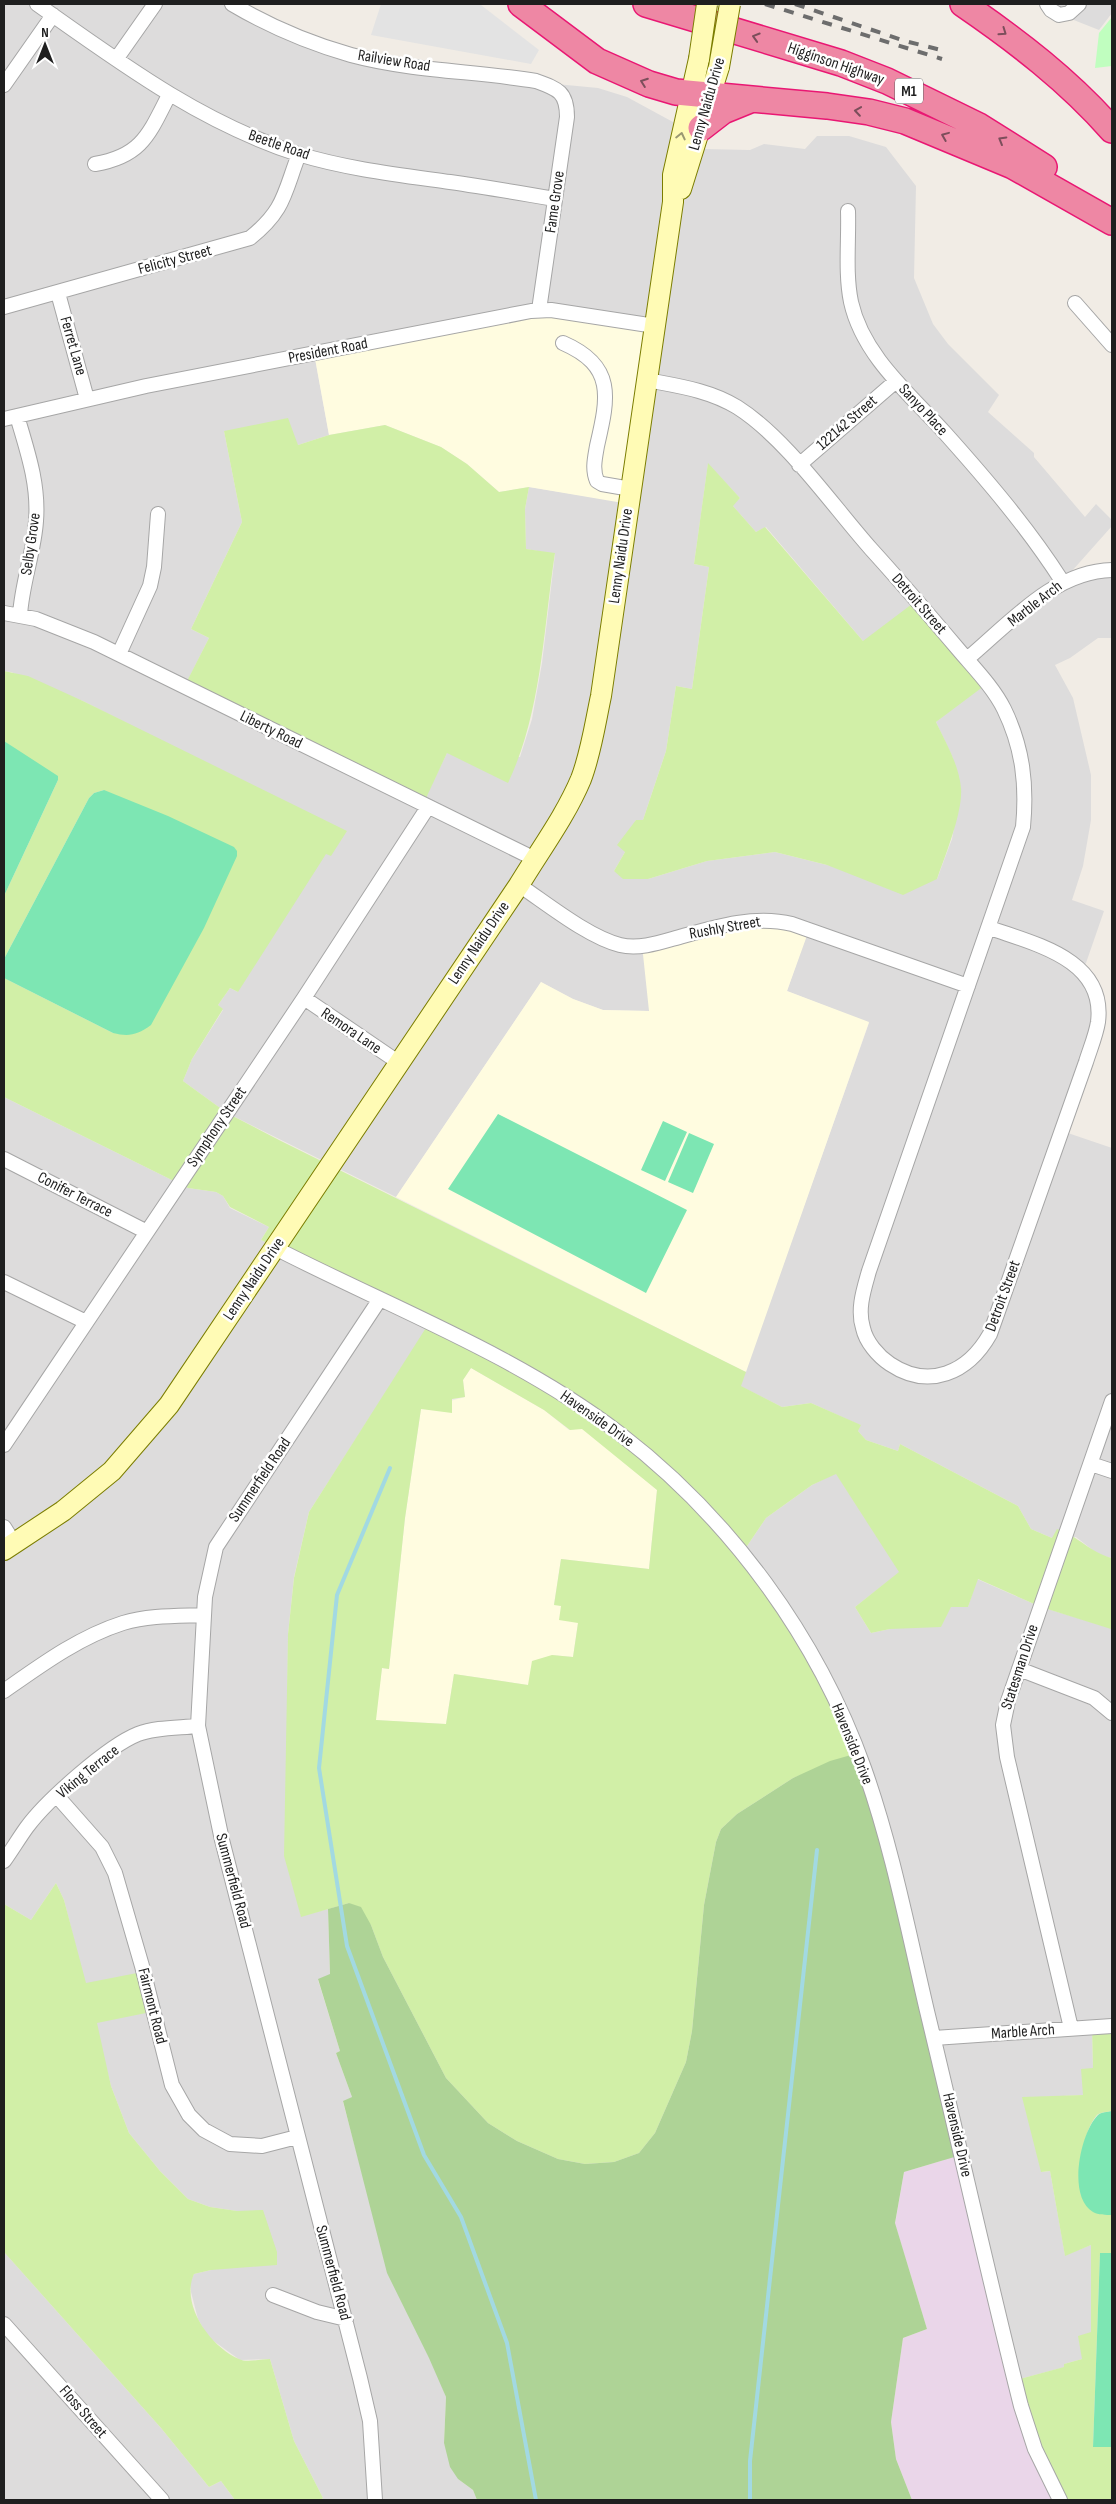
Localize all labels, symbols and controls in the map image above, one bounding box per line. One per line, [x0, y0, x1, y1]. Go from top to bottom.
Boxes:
north arrow [20, 20, 70, 70]
text: N [41, 24, 49, 41]
one-way arrow [997, 26, 1007, 35]
one-way arrow [753, 33, 761, 43]
street label: Higginson Highway [785, 39, 887, 89]
street label: Railview Road [356, 46, 432, 76]
street label: Lenny Naidu Drive [685, 55, 729, 153]
one-way arrow [640, 78, 649, 88]
road number: M1 [895, 78, 923, 104]
one-way arrow [854, 106, 862, 116]
street label: Beetle Road [246, 126, 312, 164]
one-way arrow [941, 131, 949, 141]
one-way arrow [675, 132, 686, 141]
one-way arrow [999, 136, 1008, 146]
street label: Fame Grove [541, 170, 569, 234]
street label: Felicity Street [136, 241, 214, 279]
street label: Ferret Lane [56, 314, 90, 378]
street label: President Road [287, 334, 369, 368]
street label: Sanyo Place [894, 380, 952, 440]
street label: 122142 Street [813, 391, 881, 455]
street label: Lenny Naidu Drive [605, 507, 637, 605]
street label: Selby Grove [17, 512, 45, 576]
street label: Detroit Street [887, 570, 951, 638]
street label: Marble Arch [1004, 577, 1066, 631]
street label: Liberty Road [237, 707, 305, 753]
street label: Lenny Naidu Drive [444, 898, 514, 988]
street label: Rushly Street [688, 912, 762, 944]
street label: Remora Lane [317, 1004, 385, 1058]
street label: Symphony Street [183, 1083, 251, 1171]
street label: Conifer Terrace [34, 1168, 116, 1222]
street label: Lenny Naidu Drive [219, 1234, 289, 1324]
street label: Detroit Street [981, 1258, 1025, 1334]
street label: Havenside Drive [556, 1387, 638, 1451]
street label: Summerfield Road [225, 1434, 295, 1526]
street label: Statesman Drive [997, 1622, 1043, 1712]
street label: Havenside Drive [827, 1701, 877, 1787]
street label: Viking Terrace [53, 1741, 123, 1803]
street label: Summerfield Road [211, 1831, 255, 1931]
street label: Fairmont Road [133, 1966, 171, 2046]
street label: Marble Arch [991, 2020, 1055, 2044]
street label: Havenside Drive [938, 2091, 976, 2179]
street label: Summerfield Road [311, 2223, 355, 2323]
street label: Floss Street [55, 2382, 111, 2442]

